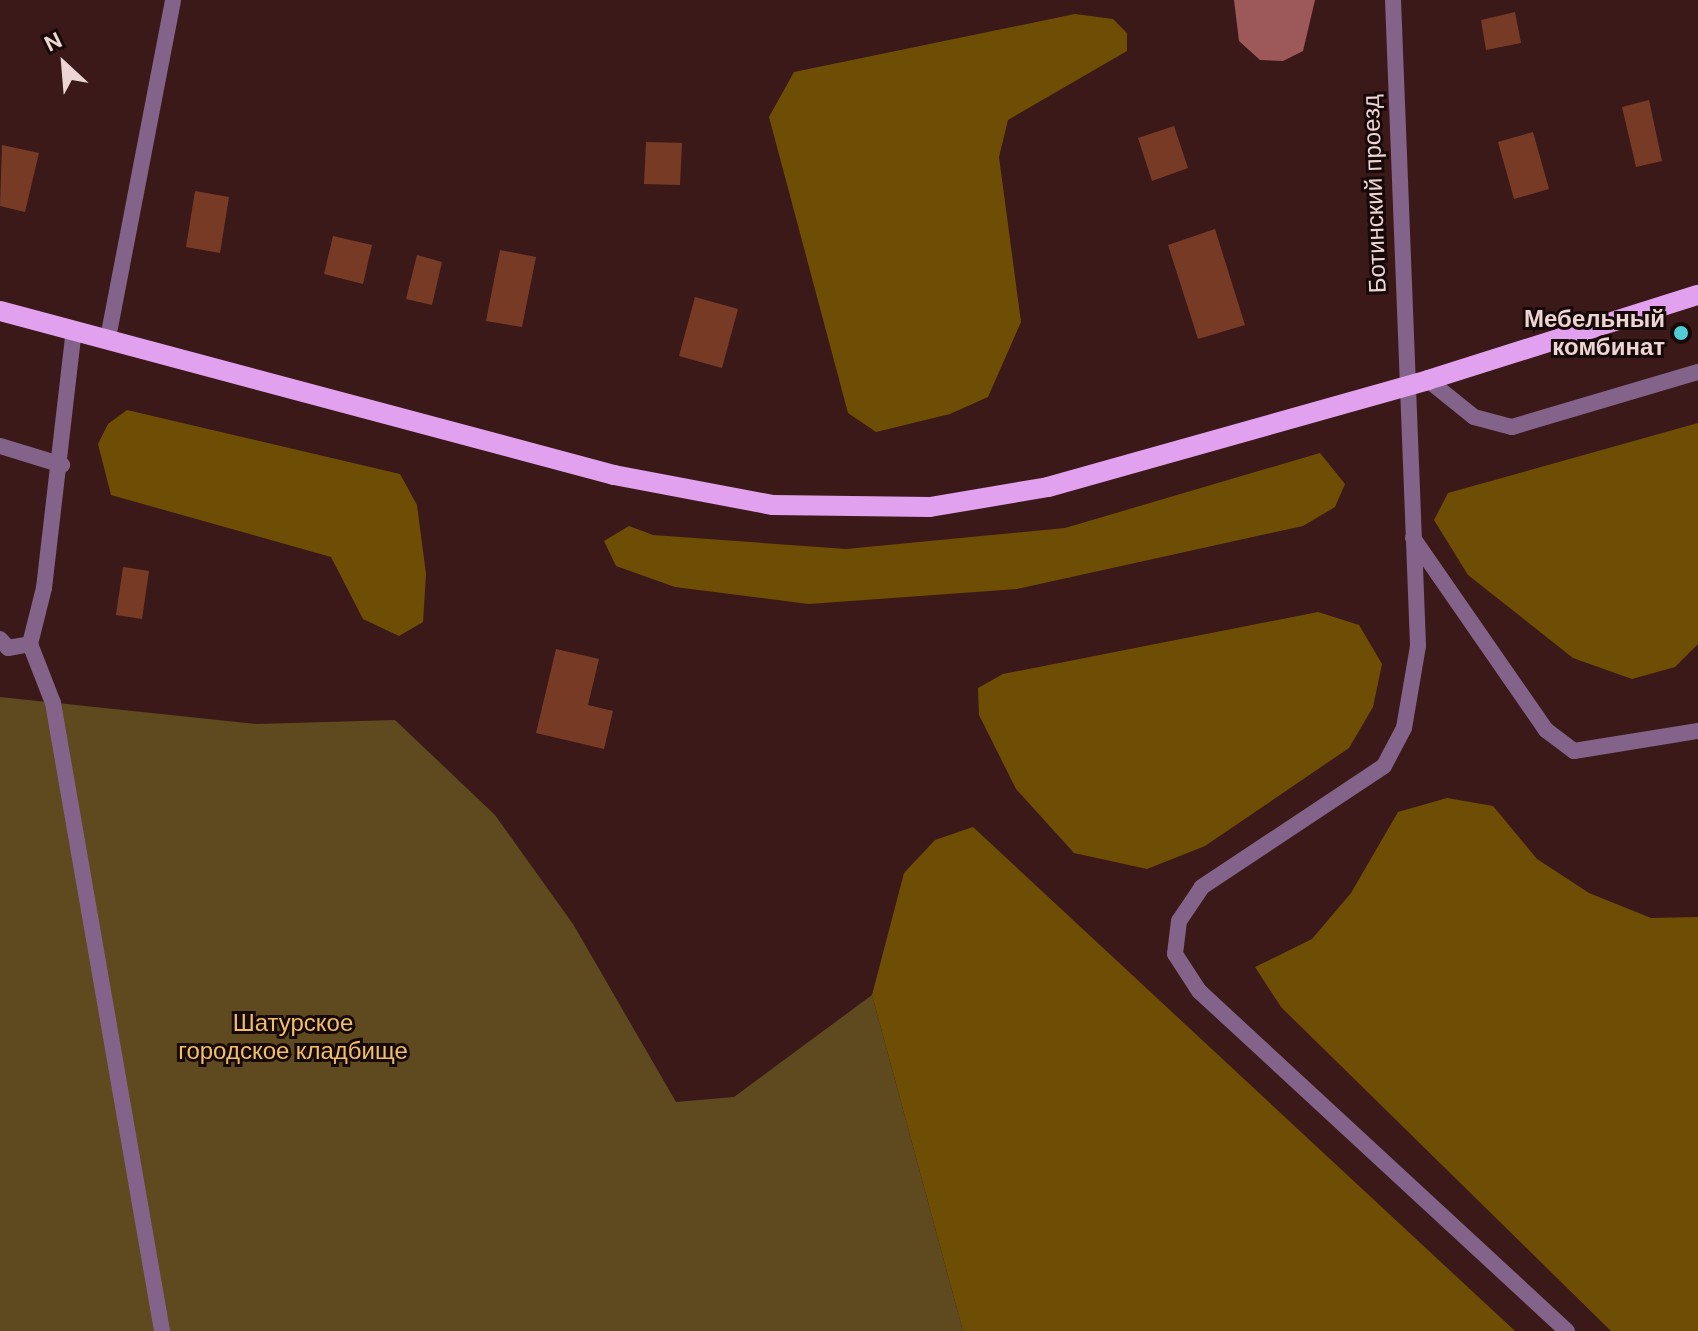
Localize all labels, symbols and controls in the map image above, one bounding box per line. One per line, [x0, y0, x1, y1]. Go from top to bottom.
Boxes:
north arrow [24, 24, 104, 104]
text: N [40, 25, 67, 59]
street label: Ботинский проезд [1356, 94, 1392, 294]
place label: Мебельный комбинат [1524, 305, 1665, 361]
marker: Мебельный комбинат [1672, 324, 1690, 342]
park label: Шатурское городское кладбище [178, 1009, 408, 1065]

